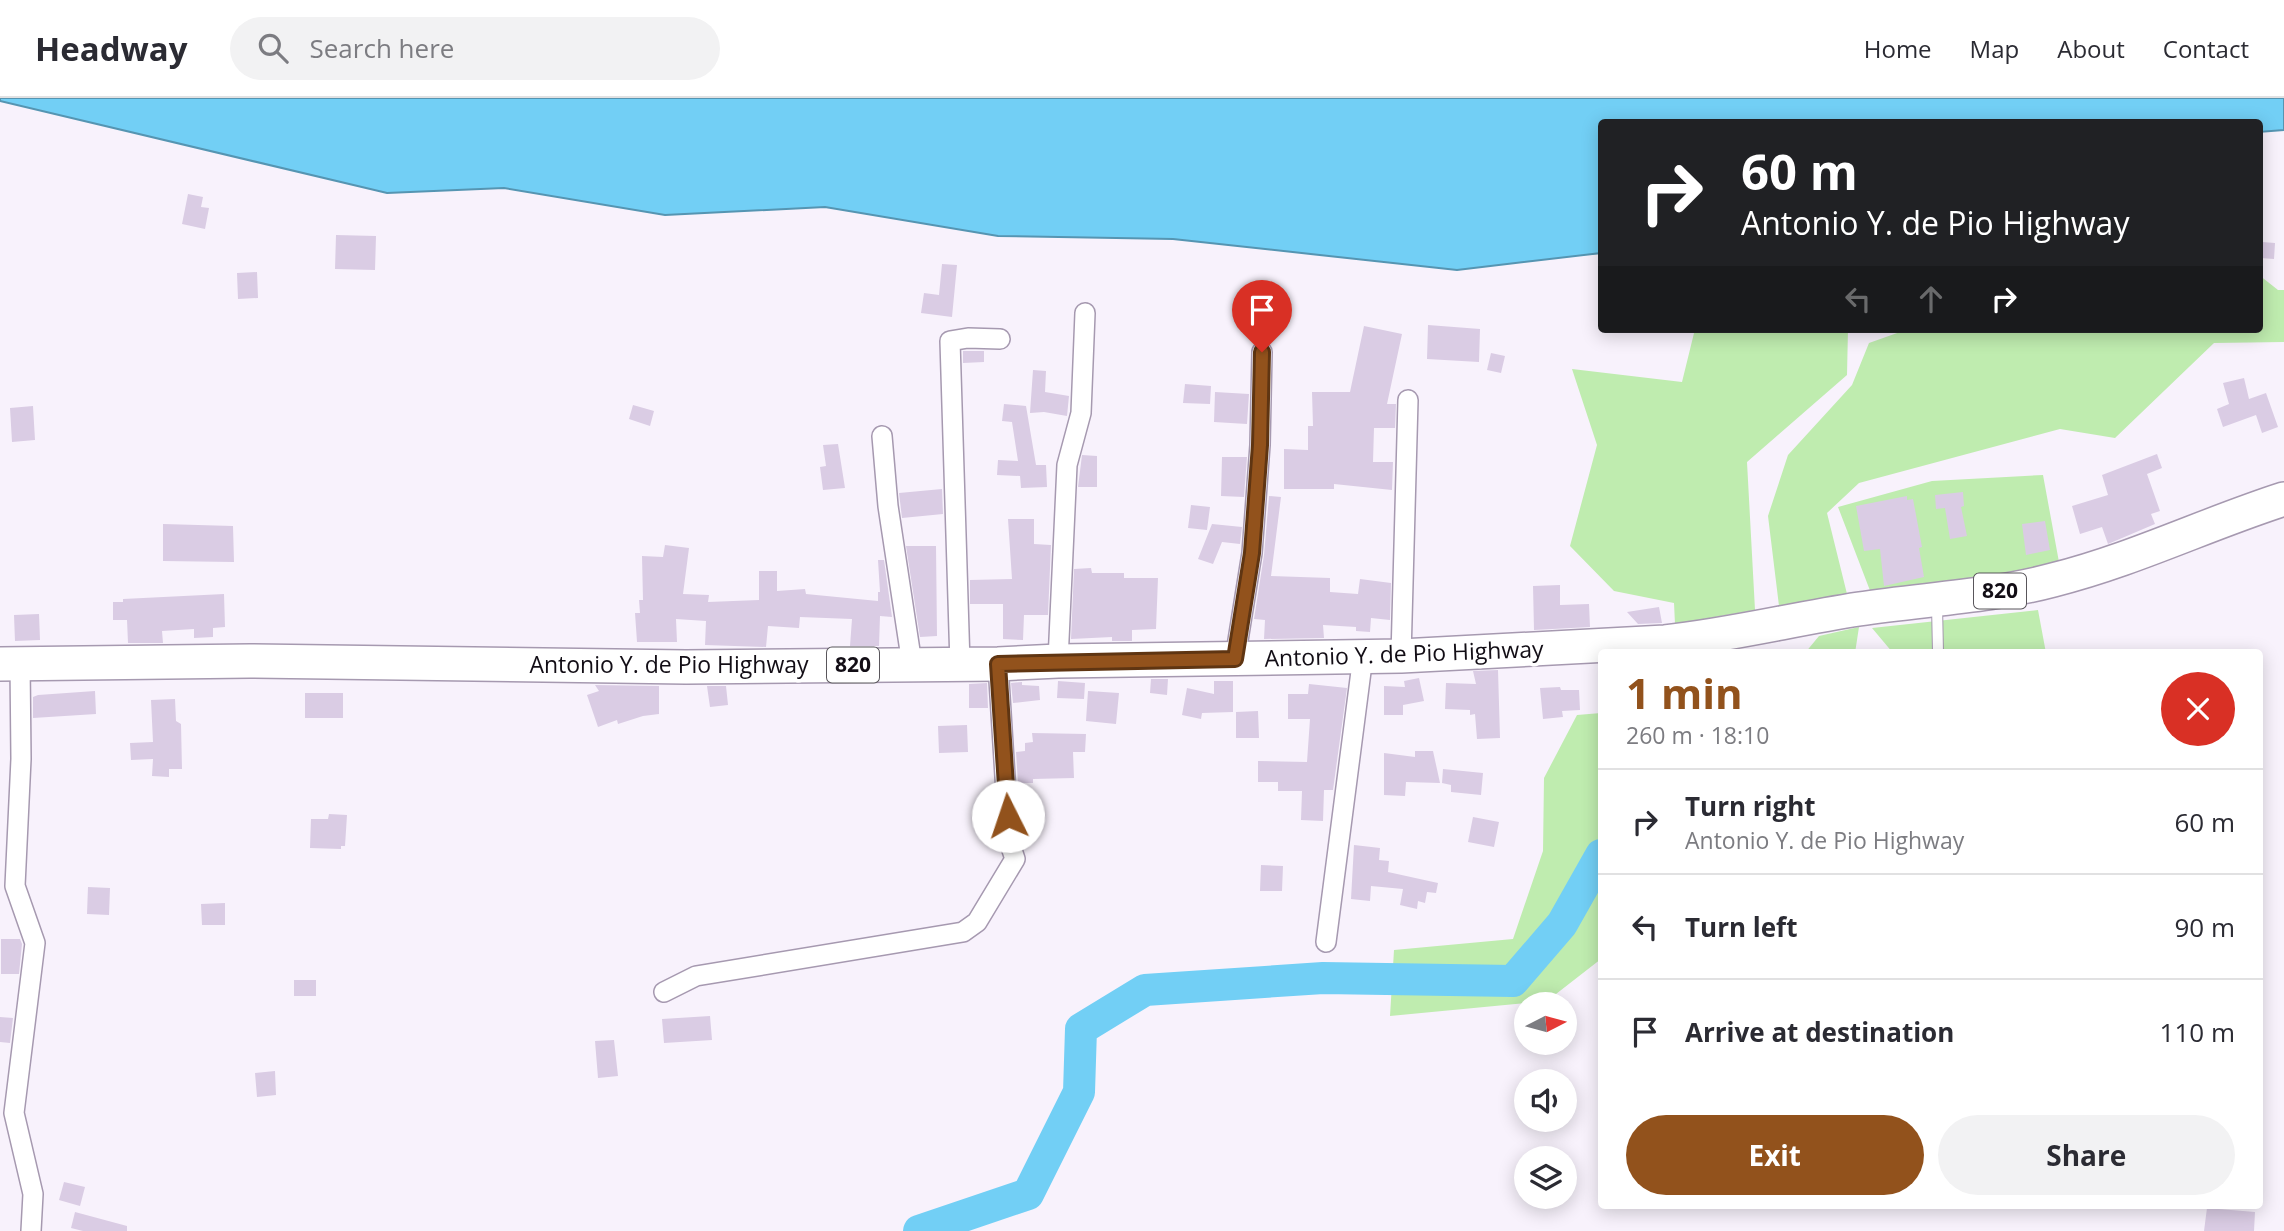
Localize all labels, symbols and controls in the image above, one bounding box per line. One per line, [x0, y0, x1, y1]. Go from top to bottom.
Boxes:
search box [230, 17, 720, 80]
text: Headway [35, 26, 188, 71]
icon: search [254, 29, 292, 67]
text: Search here [310, 30, 454, 66]
text: Home [1864, 32, 1932, 65]
text: Map [1970, 32, 2019, 65]
text: About [2057, 32, 2125, 65]
text: Contact [2163, 32, 2249, 65]
text: 60 m [1741, 138, 1858, 204]
icon: right [1626, 147, 1717, 238]
text: Antonio Y. de Pio Highway [1741, 201, 2129, 244]
pin [1232, 280, 1292, 352]
icon: left [1839, 280, 1877, 318]
icon: ahead [1912, 280, 1950, 318]
icon: right [1985, 280, 2023, 318]
icon: arrive [1243, 291, 1281, 329]
road number: 820 [1974, 574, 2026, 608]
street label: Antonio Y. de Pio Highway [1264, 632, 1545, 674]
street label: Antonio Y. de Pio Highway [529, 648, 809, 680]
road number: 820 [827, 648, 879, 682]
text: 1 min [1626, 664, 1743, 721]
button: close [2161, 672, 2235, 746]
text: 260 m · 18:10 [1626, 719, 1769, 751]
position arrow [971, 779, 1045, 853]
text: Turn right [1685, 788, 1816, 824]
icon: right [1626, 803, 1664, 841]
text: 60 m [2174, 804, 2235, 840]
text: Antonio Y. de Pio Highway [1685, 824, 1964, 856]
icon: left [1626, 908, 1664, 946]
text: Turn left [1685, 909, 1797, 945]
text: 90 m [2174, 909, 2235, 945]
north arrow [1514, 992, 1577, 1055]
map controls [1514, 992, 1577, 1209]
icon: arrive [1626, 1013, 1664, 1051]
text: Arrive at destination [1685, 1014, 1954, 1050]
text: 110 m [2160, 1014, 2235, 1050]
button: sound [1514, 1069, 1577, 1132]
button: Exit [1626, 1115, 1924, 1195]
button: Share [1938, 1115, 2235, 1195]
button: layers [1514, 1146, 1577, 1209]

